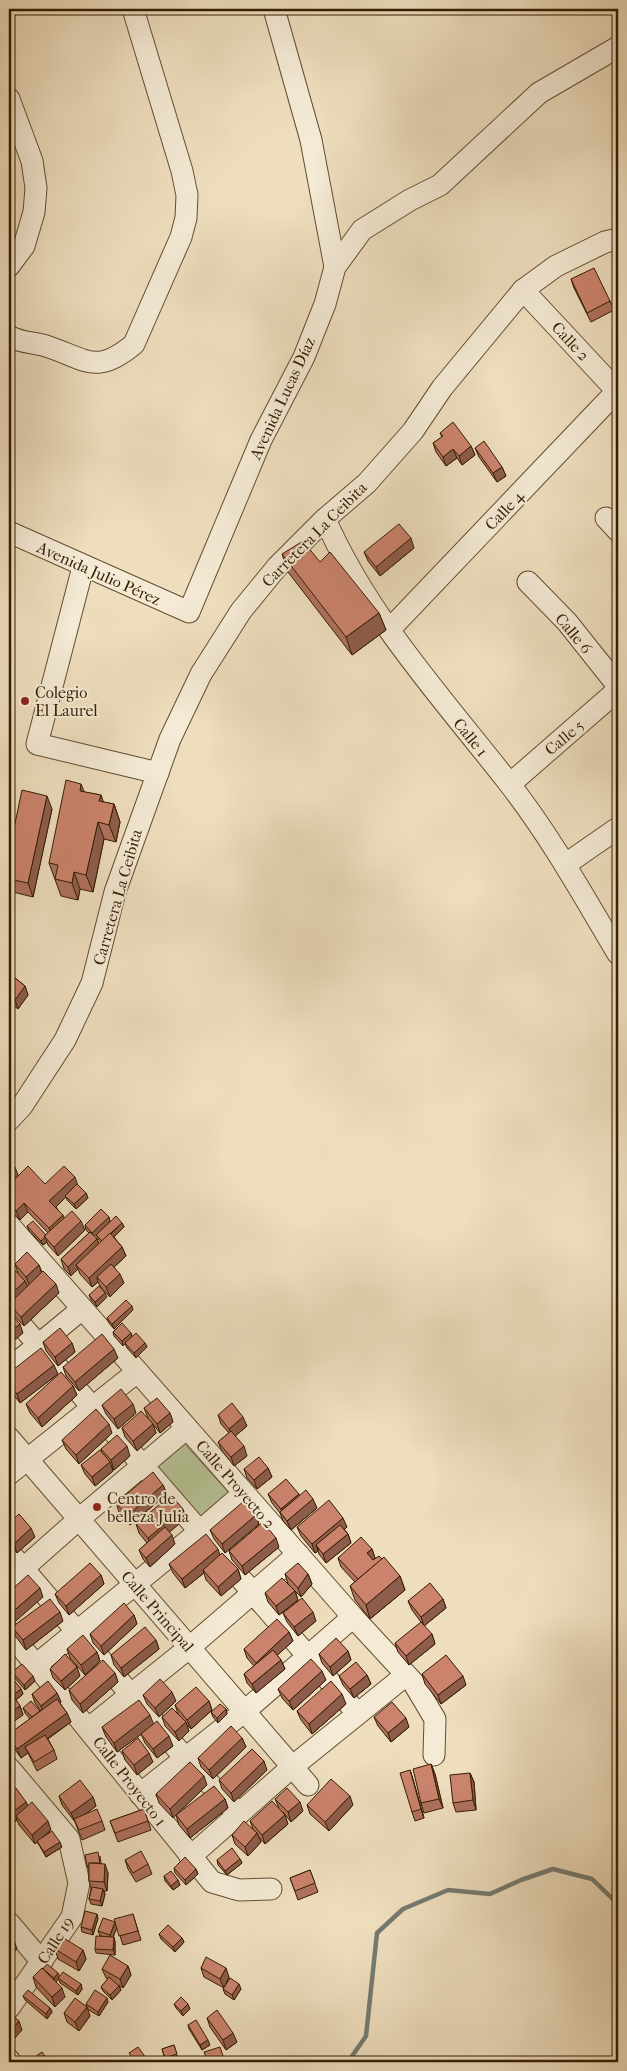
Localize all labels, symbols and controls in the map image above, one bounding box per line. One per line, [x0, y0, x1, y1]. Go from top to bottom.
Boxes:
street label: Calle 2 [548, 318, 593, 365]
street label: Avenida Lucas Díaz [245, 334, 319, 463]
street label: Carretera La Ceibita [258, 477, 371, 591]
street label: Calle 4 [481, 486, 528, 534]
street label: Avenida Julio Pérez [33, 537, 164, 609]
street label: Calle 6 [551, 609, 596, 658]
place label: Colegio El Laurel [35, 683, 98, 720]
marker: Colegio El Laurel [19, 695, 31, 707]
street label: Calle 1 [449, 714, 492, 760]
street label: Calle 5 [541, 716, 588, 759]
street label: Carretera La Ceibita [89, 826, 146, 967]
street label: Calle Proyecto 2 [192, 1436, 279, 1532]
place label: Centro de belleza Julia [106, 1489, 190, 1526]
marker: Centro de belleza Julia [91, 1501, 103, 1513]
street label: Calle Principal [117, 1567, 198, 1656]
street label: Calle Proyecto 1 [89, 1733, 170, 1830]
street label: Calle 19 [33, 1913, 78, 1967]

